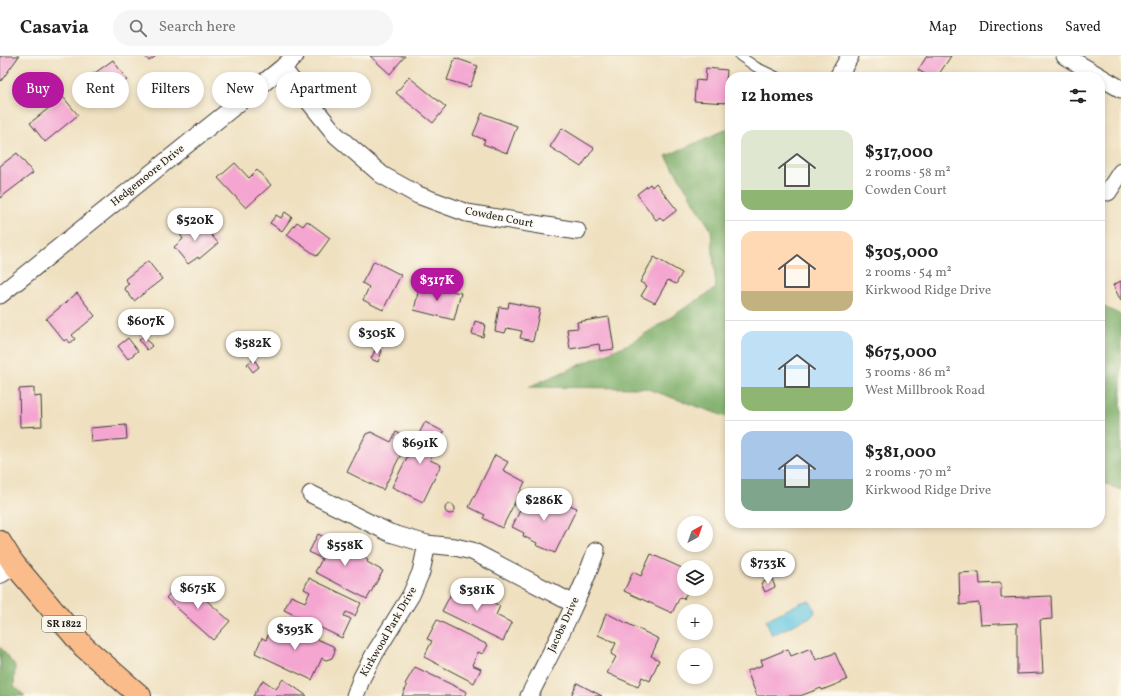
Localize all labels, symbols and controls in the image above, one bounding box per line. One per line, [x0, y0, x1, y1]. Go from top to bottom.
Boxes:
search box [113, 10, 393, 46]
text: Casavia [20, 15, 89, 41]
icon: search [127, 17, 149, 39]
text: Search here [159, 17, 236, 38]
text: Map [929, 18, 957, 37]
text: Directions [979, 18, 1043, 37]
text: Saved [1065, 18, 1101, 37]
chip: Buy [12, 72, 64, 108]
chip: Rent [72, 72, 129, 108]
chip: Filters [137, 72, 204, 108]
chip: New [212, 72, 268, 108]
chip: Apartment [276, 72, 371, 108]
text: 12 homes [741, 85, 813, 108]
icon: filters [1067, 85, 1089, 107]
text: $317,000 [865, 141, 933, 164]
street label: Hedgemoore Drive [108, 142, 188, 210]
icon: home [773, 146, 821, 194]
text: 2 rooms · 58 m² [865, 164, 950, 182]
text: Cowden Court [865, 182, 947, 200]
street label: Cowden Court [464, 204, 535, 232]
pin: $520K [167, 208, 223, 242]
text: $520K [176, 212, 214, 230]
text: $305,000 [865, 241, 938, 264]
icon: home [773, 247, 821, 295]
text: 2 rooms · 54 m² [865, 264, 952, 282]
pin: $317K [409, 268, 465, 302]
text: $317K [420, 272, 454, 290]
text: Kirkwood Ridge Drive [865, 282, 991, 300]
pin: $607K [118, 309, 174, 343]
text: $607K [127, 313, 165, 331]
pin: $305K [349, 321, 405, 355]
text: $305K [358, 325, 396, 343]
pin: $582K [225, 331, 281, 365]
text: $582K [235, 335, 271, 353]
text: $675,000 [865, 341, 937, 364]
icon: home [773, 347, 821, 395]
text: 3 rooms · 86 m² [865, 364, 950, 382]
text: West Millbrook Road [865, 382, 985, 400]
pin: $691K [392, 431, 448, 465]
text: $691K [402, 435, 438, 453]
text: $381,000 [865, 441, 936, 464]
icon: home [773, 447, 821, 495]
text: 2 rooms · 70 m² [865, 464, 951, 482]
text: Kirkwood Ridge Drive [865, 482, 991, 500]
pin: $286K [516, 488, 572, 522]
text: $286K [525, 492, 563, 510]
north arrow [677, 516, 713, 552]
map controls [677, 516, 713, 684]
pin: $558K [317, 533, 373, 567]
text: $558K [327, 537, 363, 555]
pin: $733K [740, 551, 796, 585]
text: $733K [750, 555, 786, 573]
button: layers [677, 560, 713, 596]
pin: $675K [170, 576, 226, 610]
pin: $381K [449, 578, 505, 612]
text: $675K [180, 580, 216, 598]
text: $381K [459, 582, 495, 600]
street label: Kirkwood Park Drive [357, 584, 421, 680]
street label: Jacobs Drive [545, 595, 583, 655]
button: + [677, 604, 713, 640]
road number: SR 1822 [42, 616, 86, 632]
pin: $393K [267, 617, 323, 651]
text: $393K [277, 621, 313, 639]
button: − [677, 648, 713, 684]

